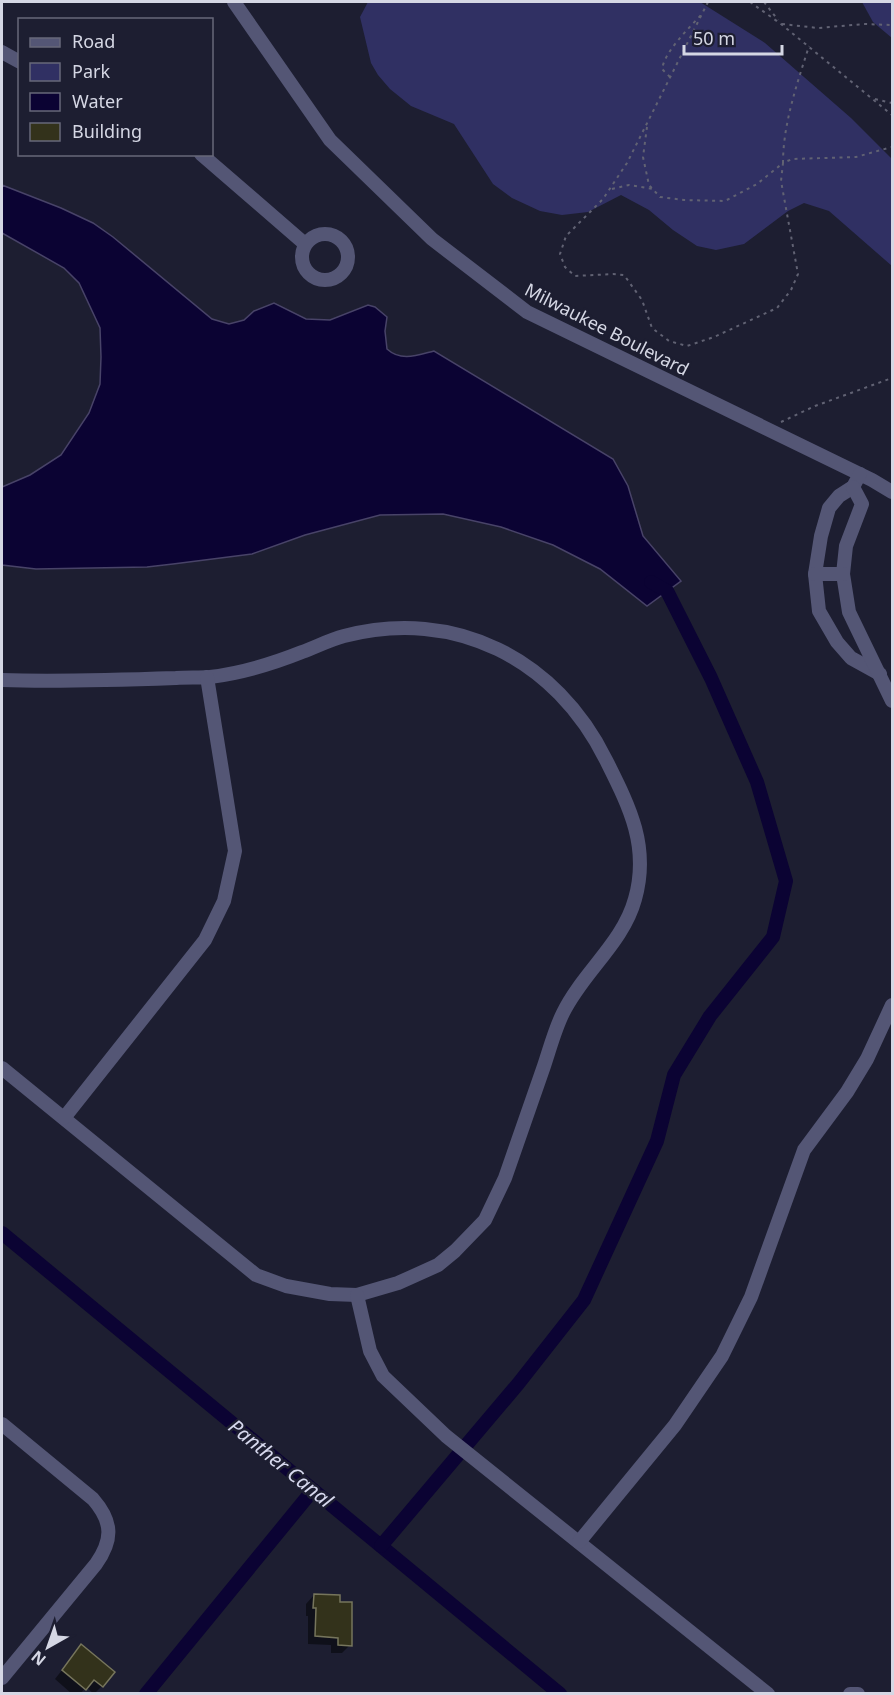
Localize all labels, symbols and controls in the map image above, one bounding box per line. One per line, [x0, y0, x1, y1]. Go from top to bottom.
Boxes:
legend [18, 18, 213, 156]
scale bar [684, 18, 782, 56]
text: 50 m [693, 26, 735, 50]
text: Road [72, 29, 115, 53]
text: Park [72, 59, 110, 83]
text: Water [72, 89, 123, 113]
text: Building [72, 119, 142, 143]
street label: Milwaukee Boulevard [521, 277, 693, 381]
water label: Panther Canal [223, 1413, 339, 1514]
north arrow [18, 1617, 78, 1677]
text: N [26, 1646, 50, 1671]

